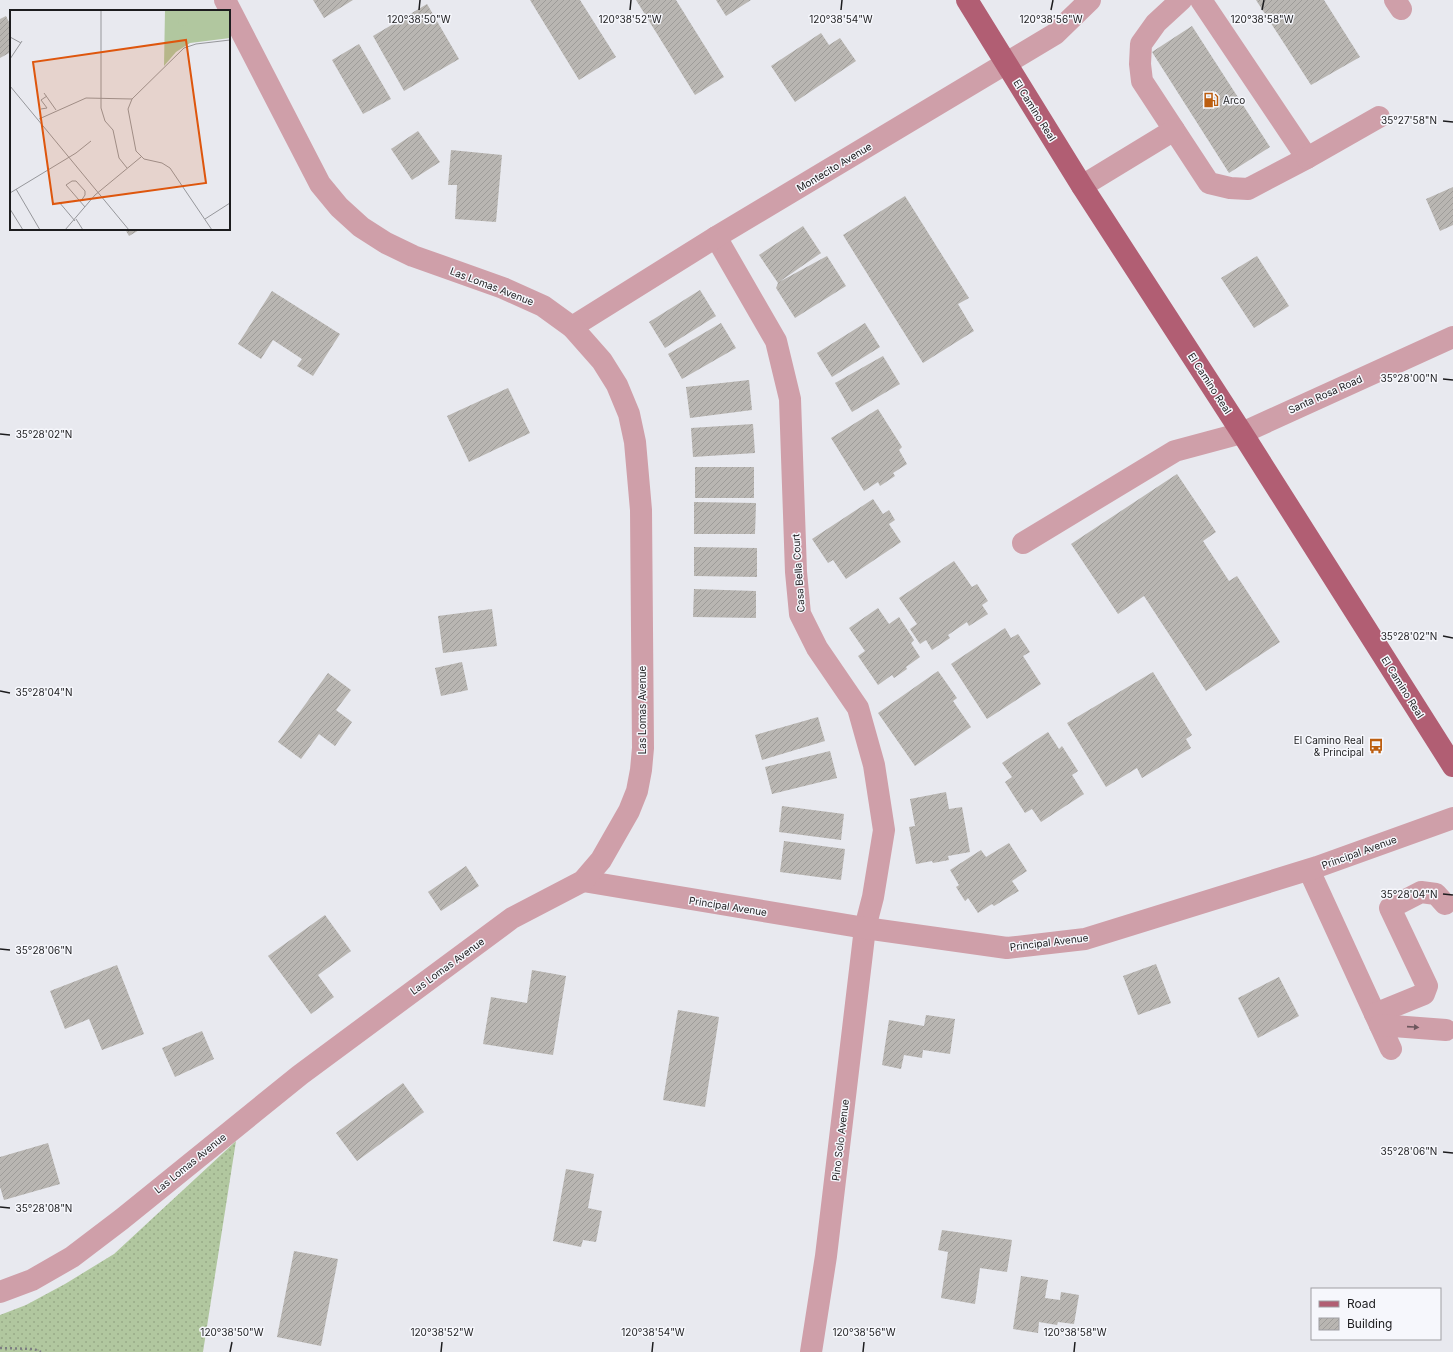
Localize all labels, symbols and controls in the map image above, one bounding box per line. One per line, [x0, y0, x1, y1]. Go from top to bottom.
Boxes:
inset map [10, 10, 230, 230]
text: 120°38'50"W [387, 13, 451, 25]
text: 120°38'52"W [598, 13, 662, 25]
text: 120°38'54"W [809, 13, 873, 25]
text: 120°38'56"W [1019, 13, 1083, 25]
text: 120°38'58"W [1230, 13, 1294, 25]
street label: El Camino Real [1011, 77, 1059, 143]
fuel station icon: Arco [1202, 91, 1220, 109]
place label: Arco [1223, 94, 1245, 106]
text: 35°27'58"N [1381, 114, 1437, 126]
street label: Montecito Avenue [794, 140, 874, 194]
street label: Las Lomas Avenue [448, 265, 536, 308]
street label: El Camino Real [1186, 350, 1234, 416]
street label: Santa Rosa Road [1286, 372, 1364, 416]
text: 35°28'00"N [1381, 372, 1437, 384]
text: 35°28'02"N [16, 428, 72, 440]
street label: Casa Bella Court [789, 533, 807, 613]
text: 35°28'02"N [1381, 630, 1437, 642]
street label: El Camino Real [1379, 654, 1427, 720]
street label: Las Lomas Avenue [636, 666, 648, 754]
text: 35°28'04"N [15, 686, 73, 698]
place label: El Camino Real & Principal [1294, 734, 1364, 758]
bus stop icon: El Camino Real & Principal [1367, 737, 1385, 755]
street label: Principal Avenue [1320, 833, 1398, 871]
text: 35°28'04"N [1380, 888, 1438, 900]
street label: Principal Avenue [688, 894, 768, 918]
street label: Principal Avenue [1009, 931, 1089, 953]
street label: Las Lomas Avenue [408, 935, 487, 997]
text: 35°28'06"N [16, 944, 72, 956]
one-way arrow [1407, 1024, 1419, 1031]
street label: Pino Solo Avenue [829, 1098, 851, 1182]
street label: Las Lomas Avenue [152, 1130, 228, 1196]
text: 35°28'06"N [1381, 1145, 1437, 1157]
text: 35°28'08"N [16, 1202, 72, 1214]
legend [1311, 1288, 1441, 1340]
text: Road [1347, 1296, 1376, 1311]
text: Building [1347, 1316, 1392, 1331]
text: 120°38'50"W [200, 1326, 264, 1338]
text: 120°38'52"W [410, 1326, 474, 1338]
text: 120°38'54"W [621, 1326, 685, 1338]
text: 120°38'56"W [832, 1326, 896, 1338]
text: 120°38'58"W [1043, 1326, 1107, 1338]

